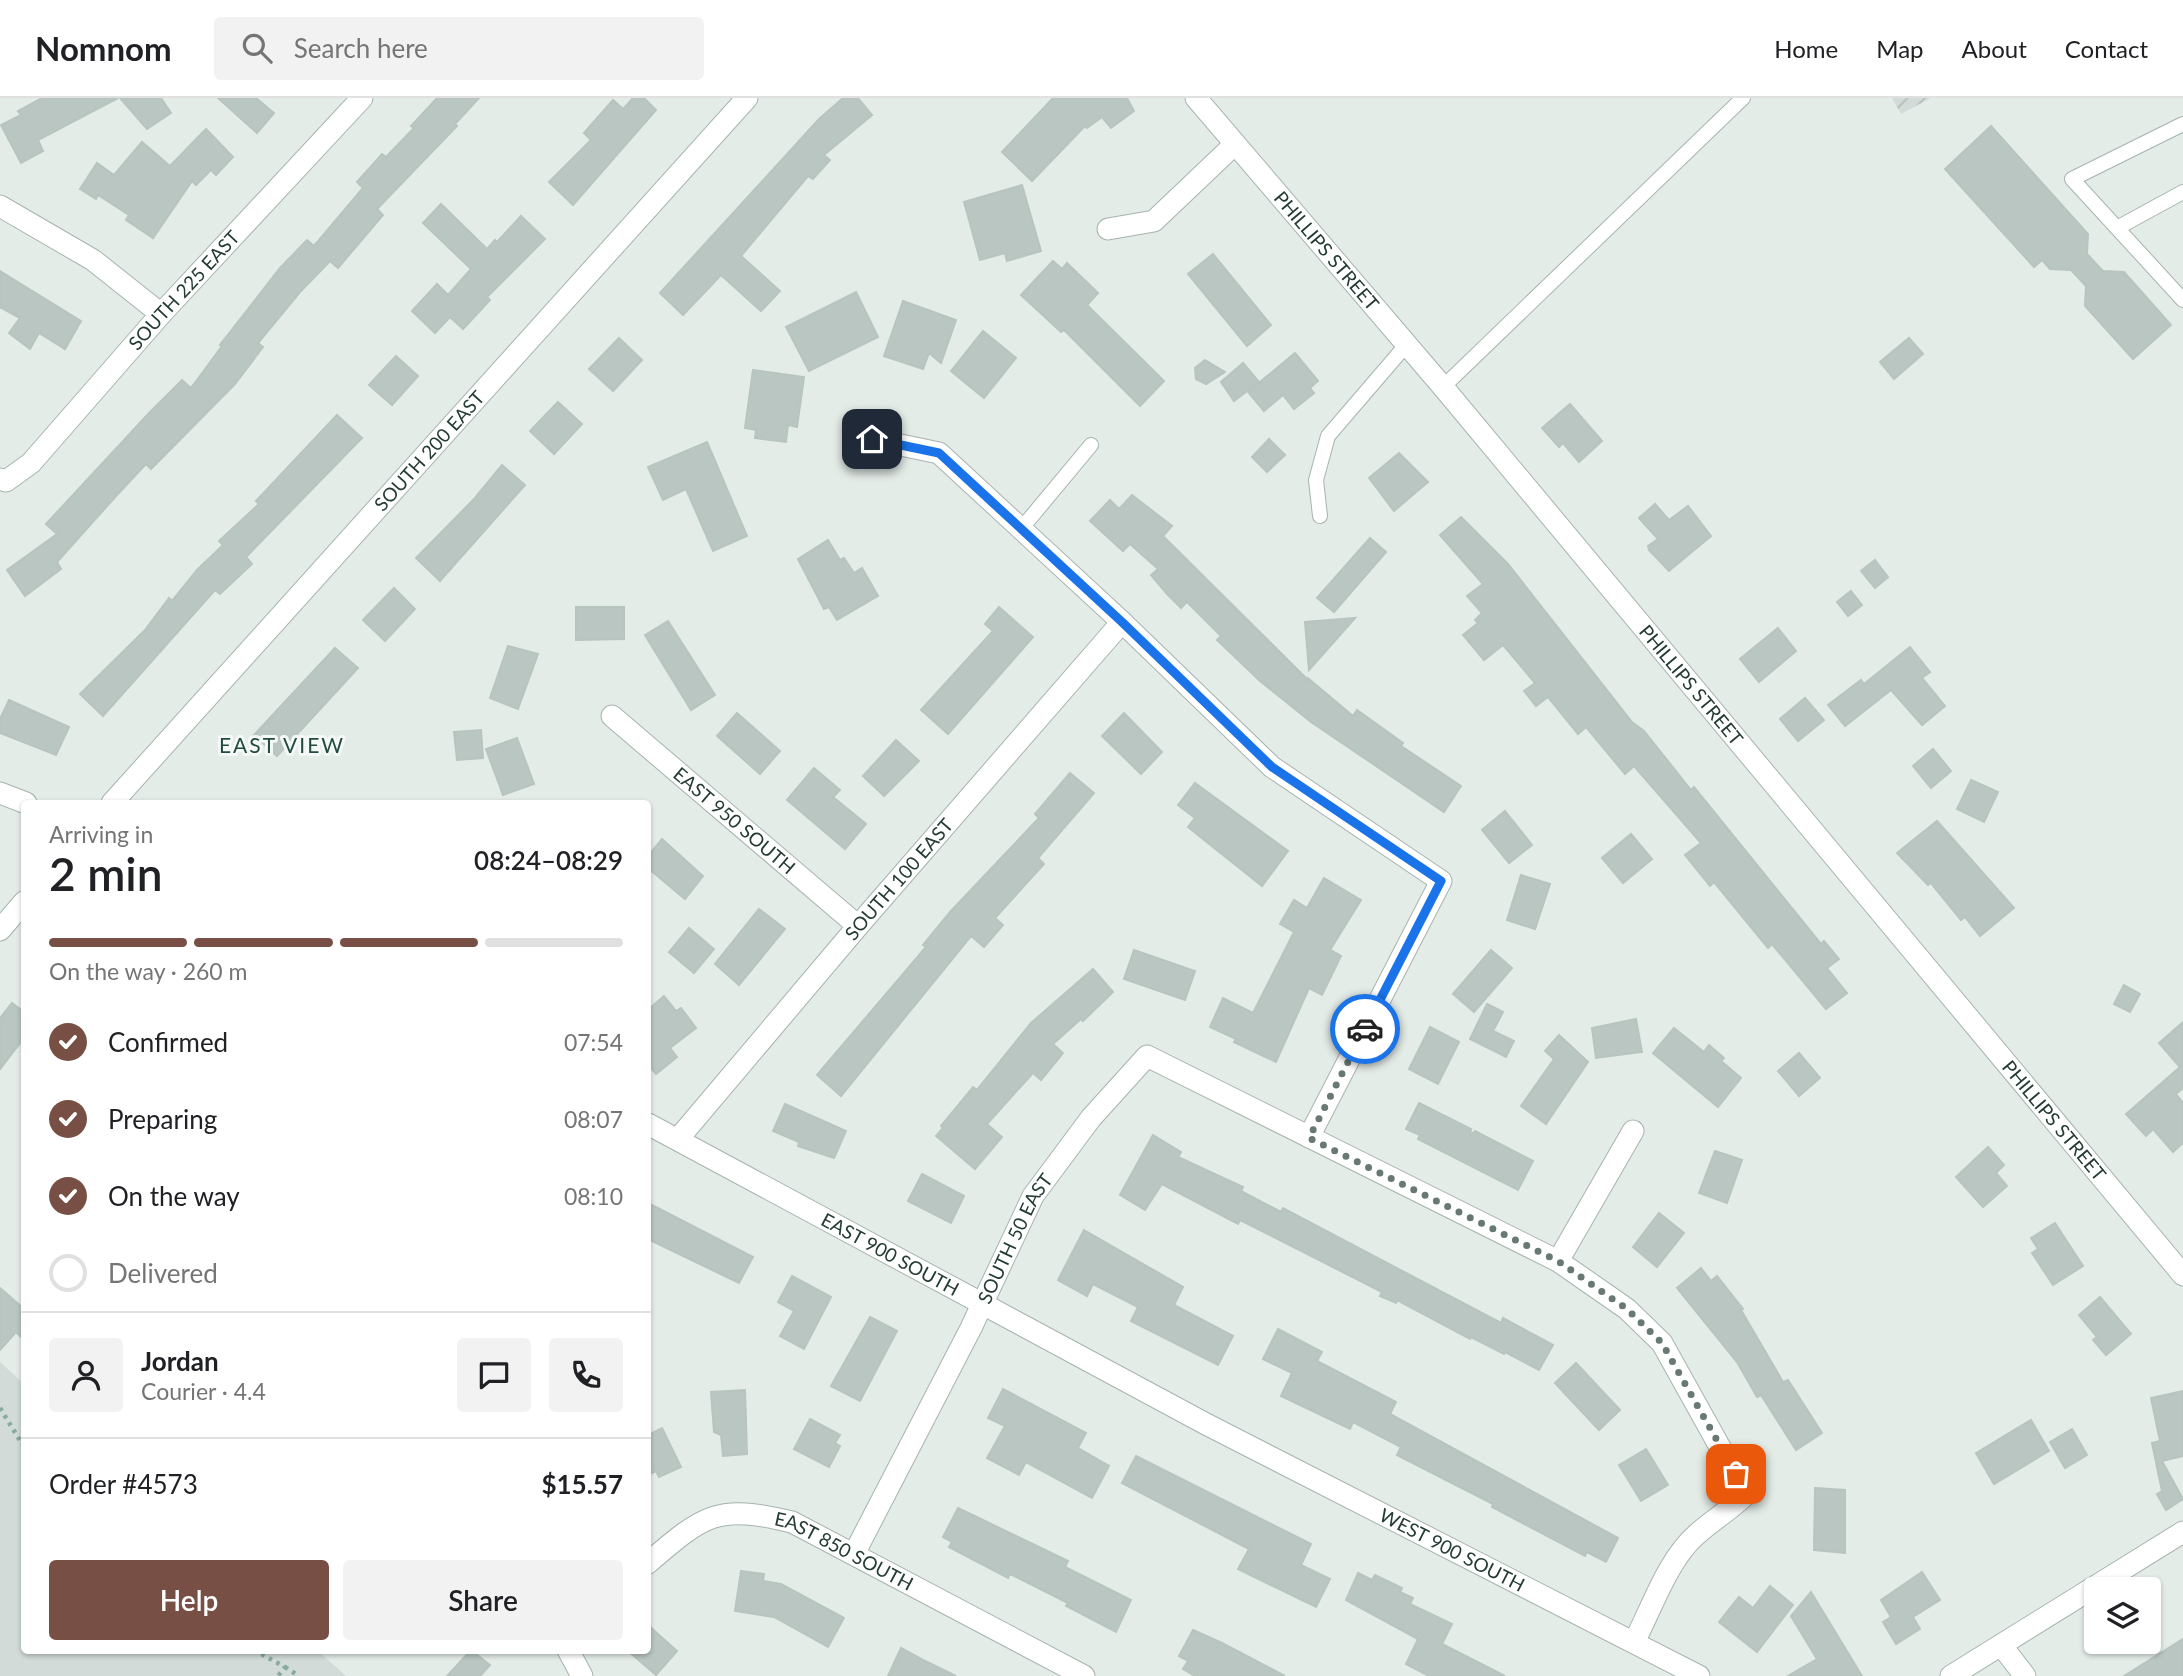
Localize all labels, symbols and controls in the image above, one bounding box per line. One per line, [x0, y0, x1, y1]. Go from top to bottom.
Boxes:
search box [214, 17, 704, 80]
text: Nomnom [35, 28, 172, 68]
icon: search [238, 29, 276, 67]
text: Search here [294, 32, 428, 64]
text: Home [1774, 34, 1838, 63]
text: Map [1876, 34, 1924, 63]
text: About [1962, 34, 2027, 63]
text: Contact [2065, 34, 2148, 63]
street label: PHILLIPS STREET [1270, 186, 1384, 315]
street label: SOUTH 225 EAST [123, 225, 244, 354]
street label: SOUTH 200 EAST [369, 386, 489, 515]
pin [842, 409, 902, 469]
icon: home [853, 420, 891, 458]
street label: PHILLIPS STREET [1635, 620, 1748, 749]
district label: EAST VIEW [219, 732, 345, 757]
street label: EAST 950 SOUTH [669, 762, 800, 879]
street label: SOUTH 100 EAST [839, 813, 957, 944]
text: Arriving in [49, 820, 153, 848]
text: 08:24–08:29 [474, 844, 623, 876]
text: 2 min [49, 846, 163, 901]
text: On the way · 260 m [49, 957, 248, 985]
courier [1330, 994, 1400, 1064]
icon: car [1346, 1010, 1384, 1048]
icon: check [49, 1023, 87, 1061]
text: Confirmed [108, 1026, 228, 1058]
text: 07:54 [564, 1028, 623, 1056]
street label: PHILLIPS STREET [1998, 1055, 2111, 1185]
icon: check [49, 1100, 87, 1138]
text: Preparing [108, 1103, 217, 1135]
text: 08:07 [564, 1105, 623, 1133]
street label: SOUTH 50 EAST [972, 1169, 1057, 1307]
icon: check [49, 1177, 87, 1215]
text: On the way [108, 1180, 240, 1212]
text: 08:10 [564, 1182, 623, 1210]
street label: EAST 900 SOUTH [818, 1207, 963, 1300]
text: Delivered [108, 1257, 218, 1289]
button: person [49, 1338, 123, 1412]
button: chat [457, 1338, 531, 1412]
button: phone [549, 1338, 623, 1412]
text: Jordan [141, 1345, 219, 1377]
text: Courier · 4.4 [141, 1377, 266, 1405]
pin [1706, 1444, 1766, 1504]
icon: bag [1717, 1455, 1755, 1493]
text: Order #4573 [49, 1468, 198, 1500]
text: $15.57 [541, 1468, 623, 1500]
street label: WEST 900 SOUTH [1376, 1503, 1529, 1596]
street label: EAST 850 SOUTH [773, 1506, 917, 1595]
button: Help [49, 1560, 329, 1640]
button: Share [343, 1560, 623, 1640]
map controls [2084, 1577, 2161, 1654]
button: layers [2084, 1577, 2161, 1654]

